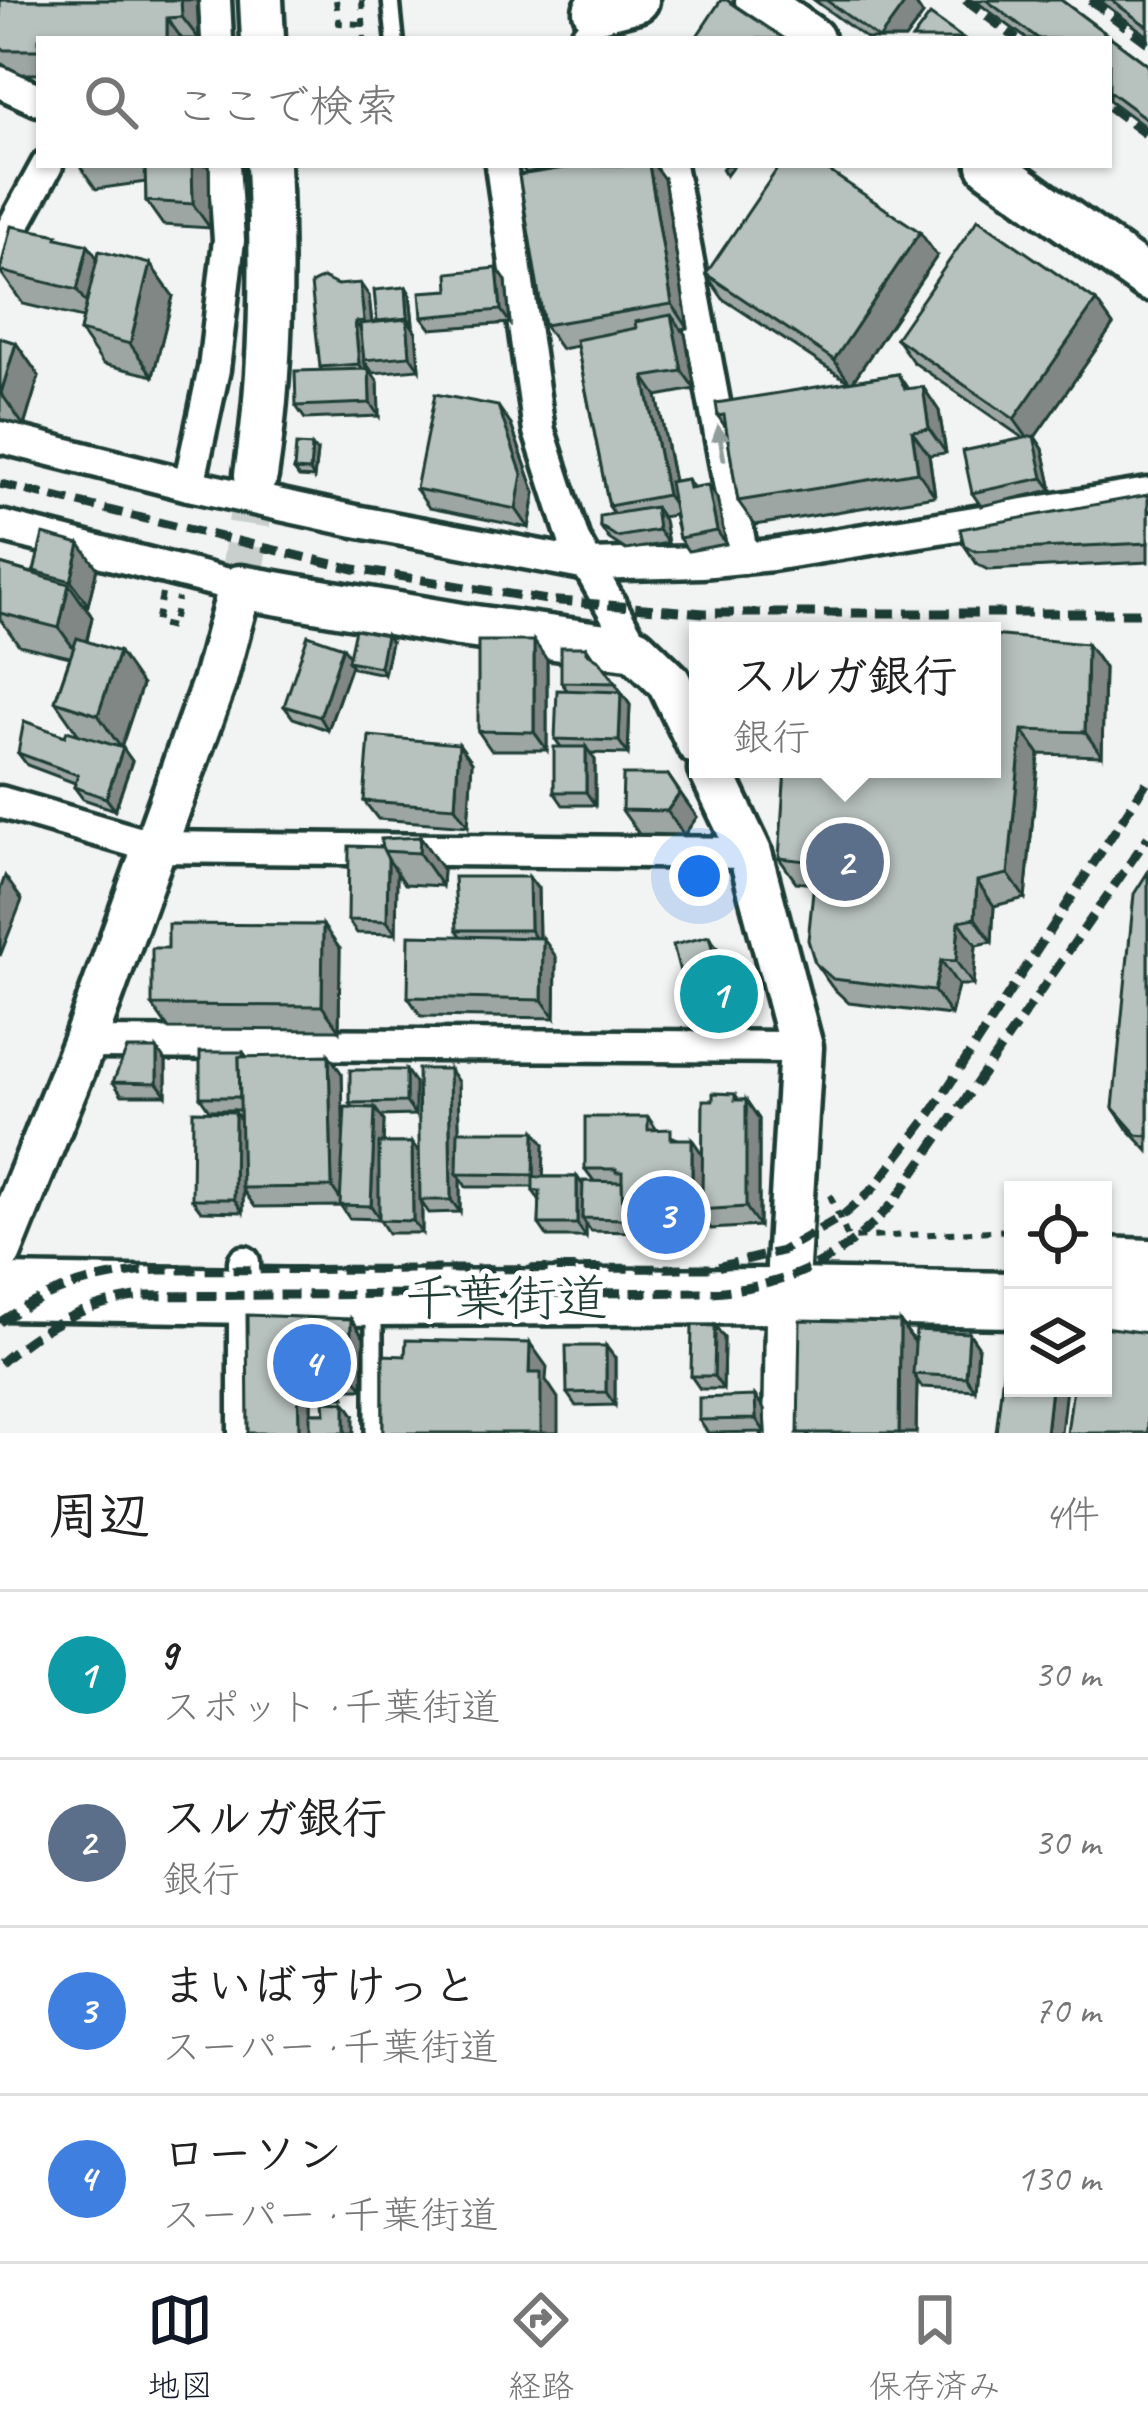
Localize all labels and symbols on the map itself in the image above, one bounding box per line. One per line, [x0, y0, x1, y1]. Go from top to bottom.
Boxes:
one-way arrow [712, 423, 730, 461]
pin: 2 [806, 817, 884, 907]
your location [669, 846, 729, 906]
pin: 1 [680, 949, 758, 1039]
pin: 3 [627, 1170, 705, 1260]
street label: 千葉街道 [404, 1266, 608, 1330]
pin: 4 [273, 1318, 351, 1408]

